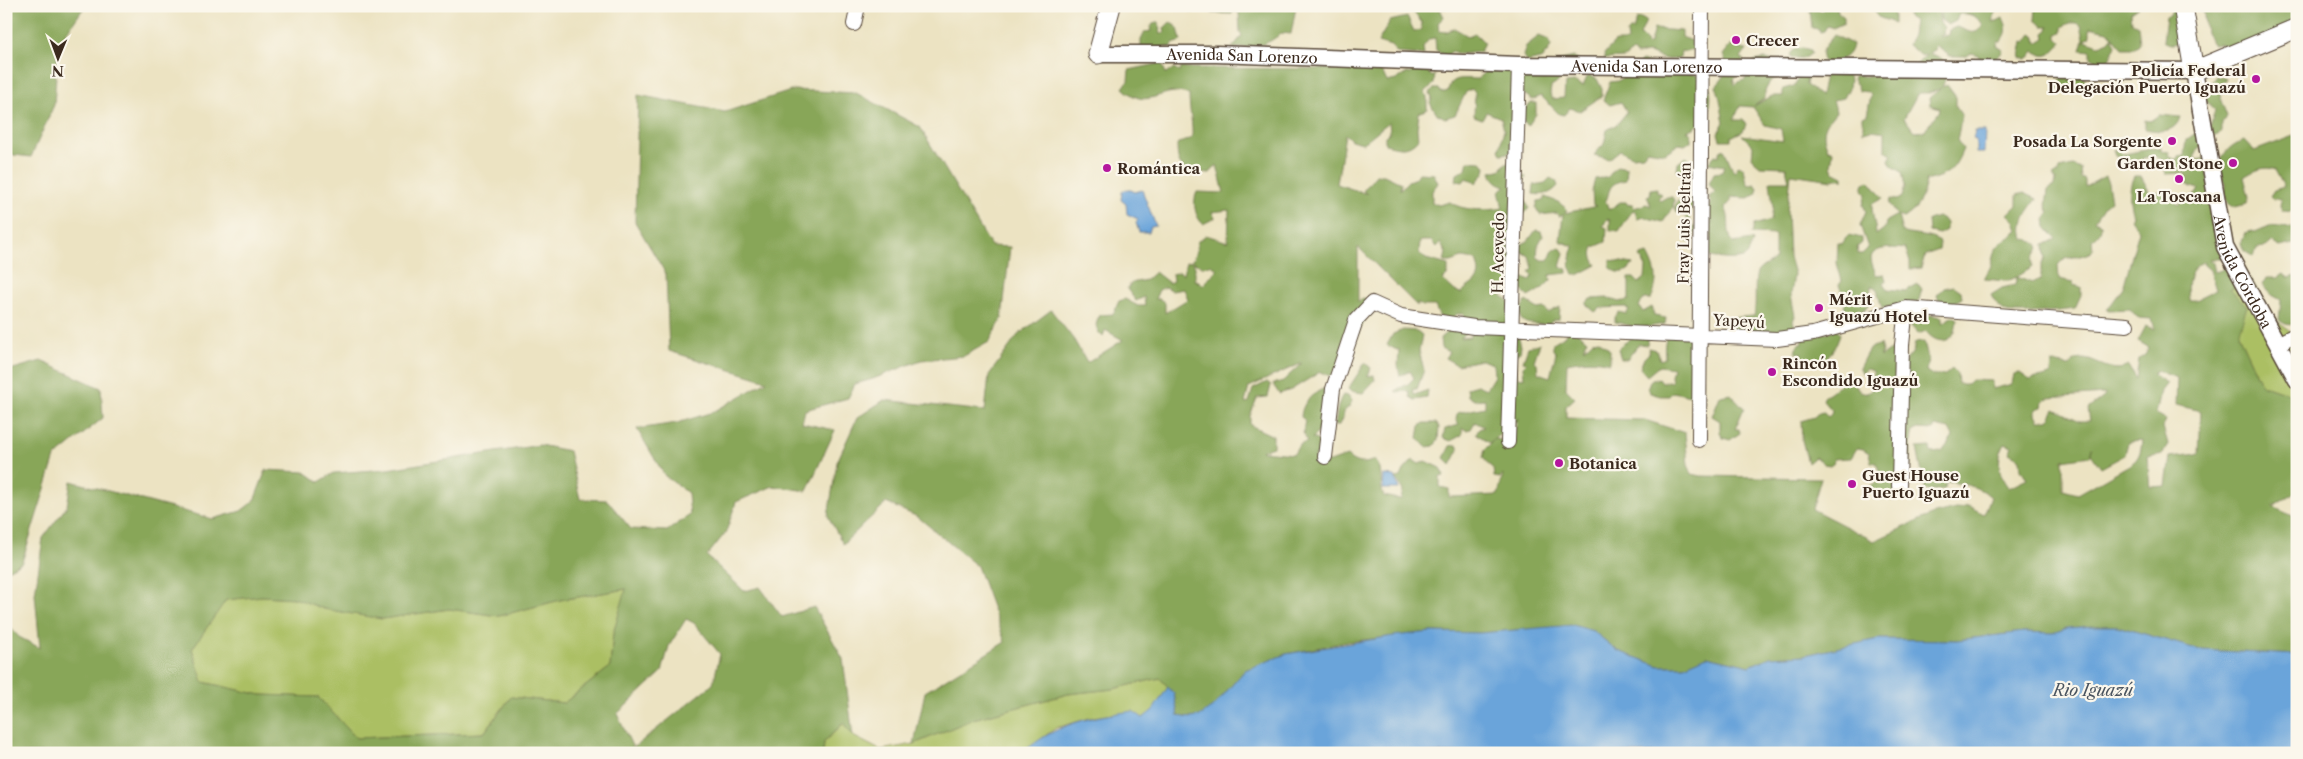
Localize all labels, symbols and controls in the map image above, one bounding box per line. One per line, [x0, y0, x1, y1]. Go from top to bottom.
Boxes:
place label: Crecer [1746, 31, 1799, 50]
north arrow [32, 32, 82, 82]
marker: Crecer [1730, 34, 1742, 46]
street label: Avenida San Lorenzo [1165, 44, 1318, 67]
street label: Avenida San Lorenzo [1570, 56, 1723, 76]
place label: Policía Federal Delegación Puerto Iguazú [2048, 61, 2246, 97]
text: N [52, 62, 64, 80]
marker: Policía Federal Delegación Puerto Iguazú [2250, 73, 2262, 85]
place label: Posada La Sorgente [2013, 132, 2162, 151]
marker: Posada La Sorgente [2166, 135, 2178, 147]
place label: Garden Stone [2117, 154, 2223, 173]
marker: Garden Stone [2227, 157, 2239, 169]
place label: Romántica [1117, 159, 1200, 178]
street label: Fray Luis Beltrán [1673, 161, 1695, 284]
marker: Romántica [1101, 162, 1113, 174]
marker: La Toscana [2173, 173, 2185, 185]
place label: La Toscana [2137, 187, 2222, 206]
street label: H. Acevedo [1488, 212, 1508, 294]
street label: Avenida Córdoba [2210, 212, 2277, 331]
place label: Mérit Iguazú Hotel [1829, 290, 1928, 326]
marker: Mérit Iguazú Hotel [1813, 302, 1825, 314]
street label: Yapeyú [1712, 310, 1765, 332]
place label: Rincón Escondido Iguazú [1782, 354, 1918, 390]
marker: Rincón Escondido Iguazú [1766, 366, 1778, 378]
place label: Botanica [1569, 454, 1637, 473]
marker: Botanica [1553, 457, 1565, 469]
place label: Guest House Puerto Iguazú [1862, 466, 1970, 502]
marker: Guest House Puerto Iguazú [1846, 478, 1858, 490]
water label: Rio Iguazú [2051, 680, 2134, 700]

